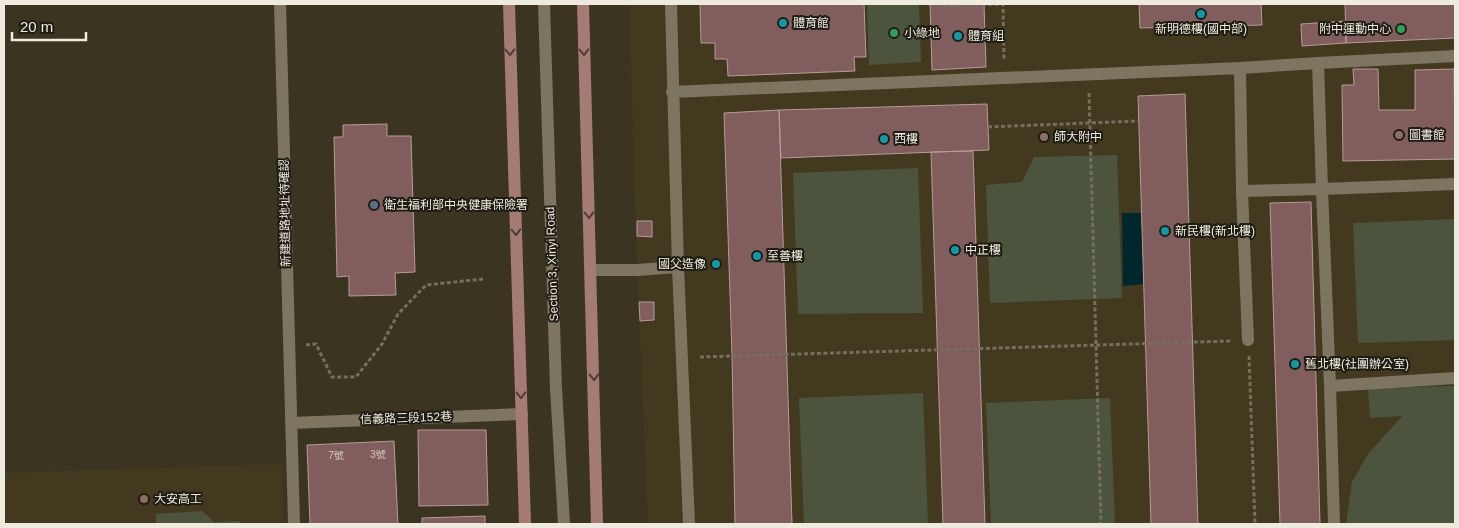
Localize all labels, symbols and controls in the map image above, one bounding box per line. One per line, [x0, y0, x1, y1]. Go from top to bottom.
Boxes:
marker: 新明德樓(國中部) [1195, 8, 1207, 20]
scale bar [12, 10, 86, 42]
place label: 體育館 [793, 16, 829, 30]
marker: 體育館 [777, 17, 789, 29]
text: 20 m [20, 18, 53, 35]
place label: 新明德樓(國中部) [1155, 22, 1247, 36]
place label: 附中運動中心 [1319, 22, 1391, 36]
marker: 附中運動中心 [1395, 23, 1407, 35]
place label: 小綠地 [904, 26, 940, 40]
marker: 小綠地 [888, 27, 900, 39]
place label: 體育組 [968, 29, 1004, 43]
marker: 體育組 [952, 30, 964, 42]
one-way arrow [505, 49, 516, 57]
one-way arrow [579, 49, 590, 57]
place label: 圖書館 [1409, 128, 1445, 142]
marker: 圖書館 [1393, 129, 1405, 141]
place label: 師大附中 [1054, 130, 1102, 144]
marker: 師大附中 [1038, 131, 1050, 143]
place label: 西樓 [894, 132, 918, 146]
marker: 西樓 [878, 133, 890, 145]
street label: 新建道路地址待確認 [277, 159, 293, 267]
place label: 衛生福利部中央健康保險署 [384, 198, 528, 212]
marker: 衛生福利部中央健康保險署 [368, 199, 380, 211]
street label: Section 3, Xinyi Road [543, 206, 561, 322]
one-way arrow [584, 211, 595, 219]
place label: 新民樓(新北樓) [1175, 224, 1255, 238]
marker: 新民樓(新北樓) [1159, 225, 1171, 237]
one-way arrow [511, 229, 521, 237]
place label: 中正樓 [965, 243, 1001, 257]
marker: 中正樓 [949, 244, 961, 256]
place label: 至善樓 [767, 249, 803, 263]
marker: 至善樓 [751, 250, 763, 262]
place label: 國父造像 [658, 257, 706, 271]
marker: 國父造像 [710, 258, 722, 270]
place label: 舊北樓(社團辦公室) [1305, 357, 1409, 371]
marker: 舊北樓(社團辦公室) [1289, 358, 1301, 370]
one-way arrow [589, 374, 599, 382]
one-way arrow [516, 392, 526, 399]
street label: 信義路三段152巷 [360, 409, 452, 427]
house number: 3號 [370, 449, 386, 460]
house number: 7號 [328, 450, 344, 461]
place label: 大安高工 [154, 492, 202, 506]
marker: 大安高工 [138, 493, 150, 505]

